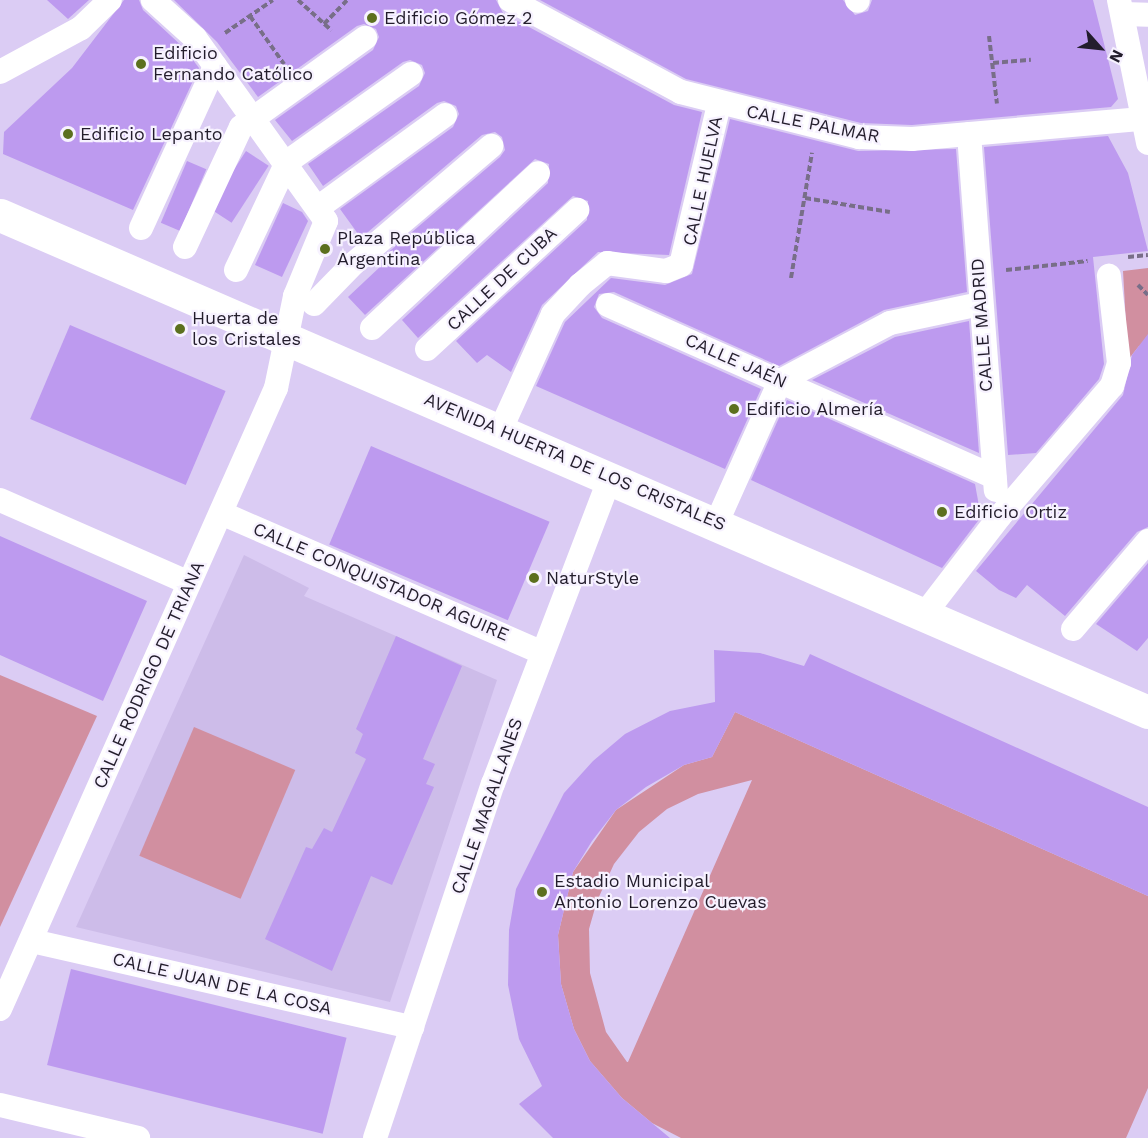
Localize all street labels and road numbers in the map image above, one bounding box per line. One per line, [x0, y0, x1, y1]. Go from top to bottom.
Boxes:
street label: CALLE PALMAR [745, 100, 881, 148]
street label: CALLE HUELVA [679, 114, 727, 248]
street label: CALLE DE CUBA [443, 223, 561, 335]
street label: CALLE MADRID [967, 257, 997, 393]
street label: CALLE JAÉN [681, 329, 791, 393]
street label: AVENIDA HUERTA DE LOS CRISTALES [420, 388, 730, 536]
street label: CALLE CONQUISTADOR AGUIRE [249, 518, 513, 646]
street label: CALLE RODRIGO DE TRIANA [89, 558, 209, 792]
street label: CALLE MAGALLANES [447, 715, 527, 897]
street label: CALLE JUAN DE LA COSA [110, 948, 334, 1020]

